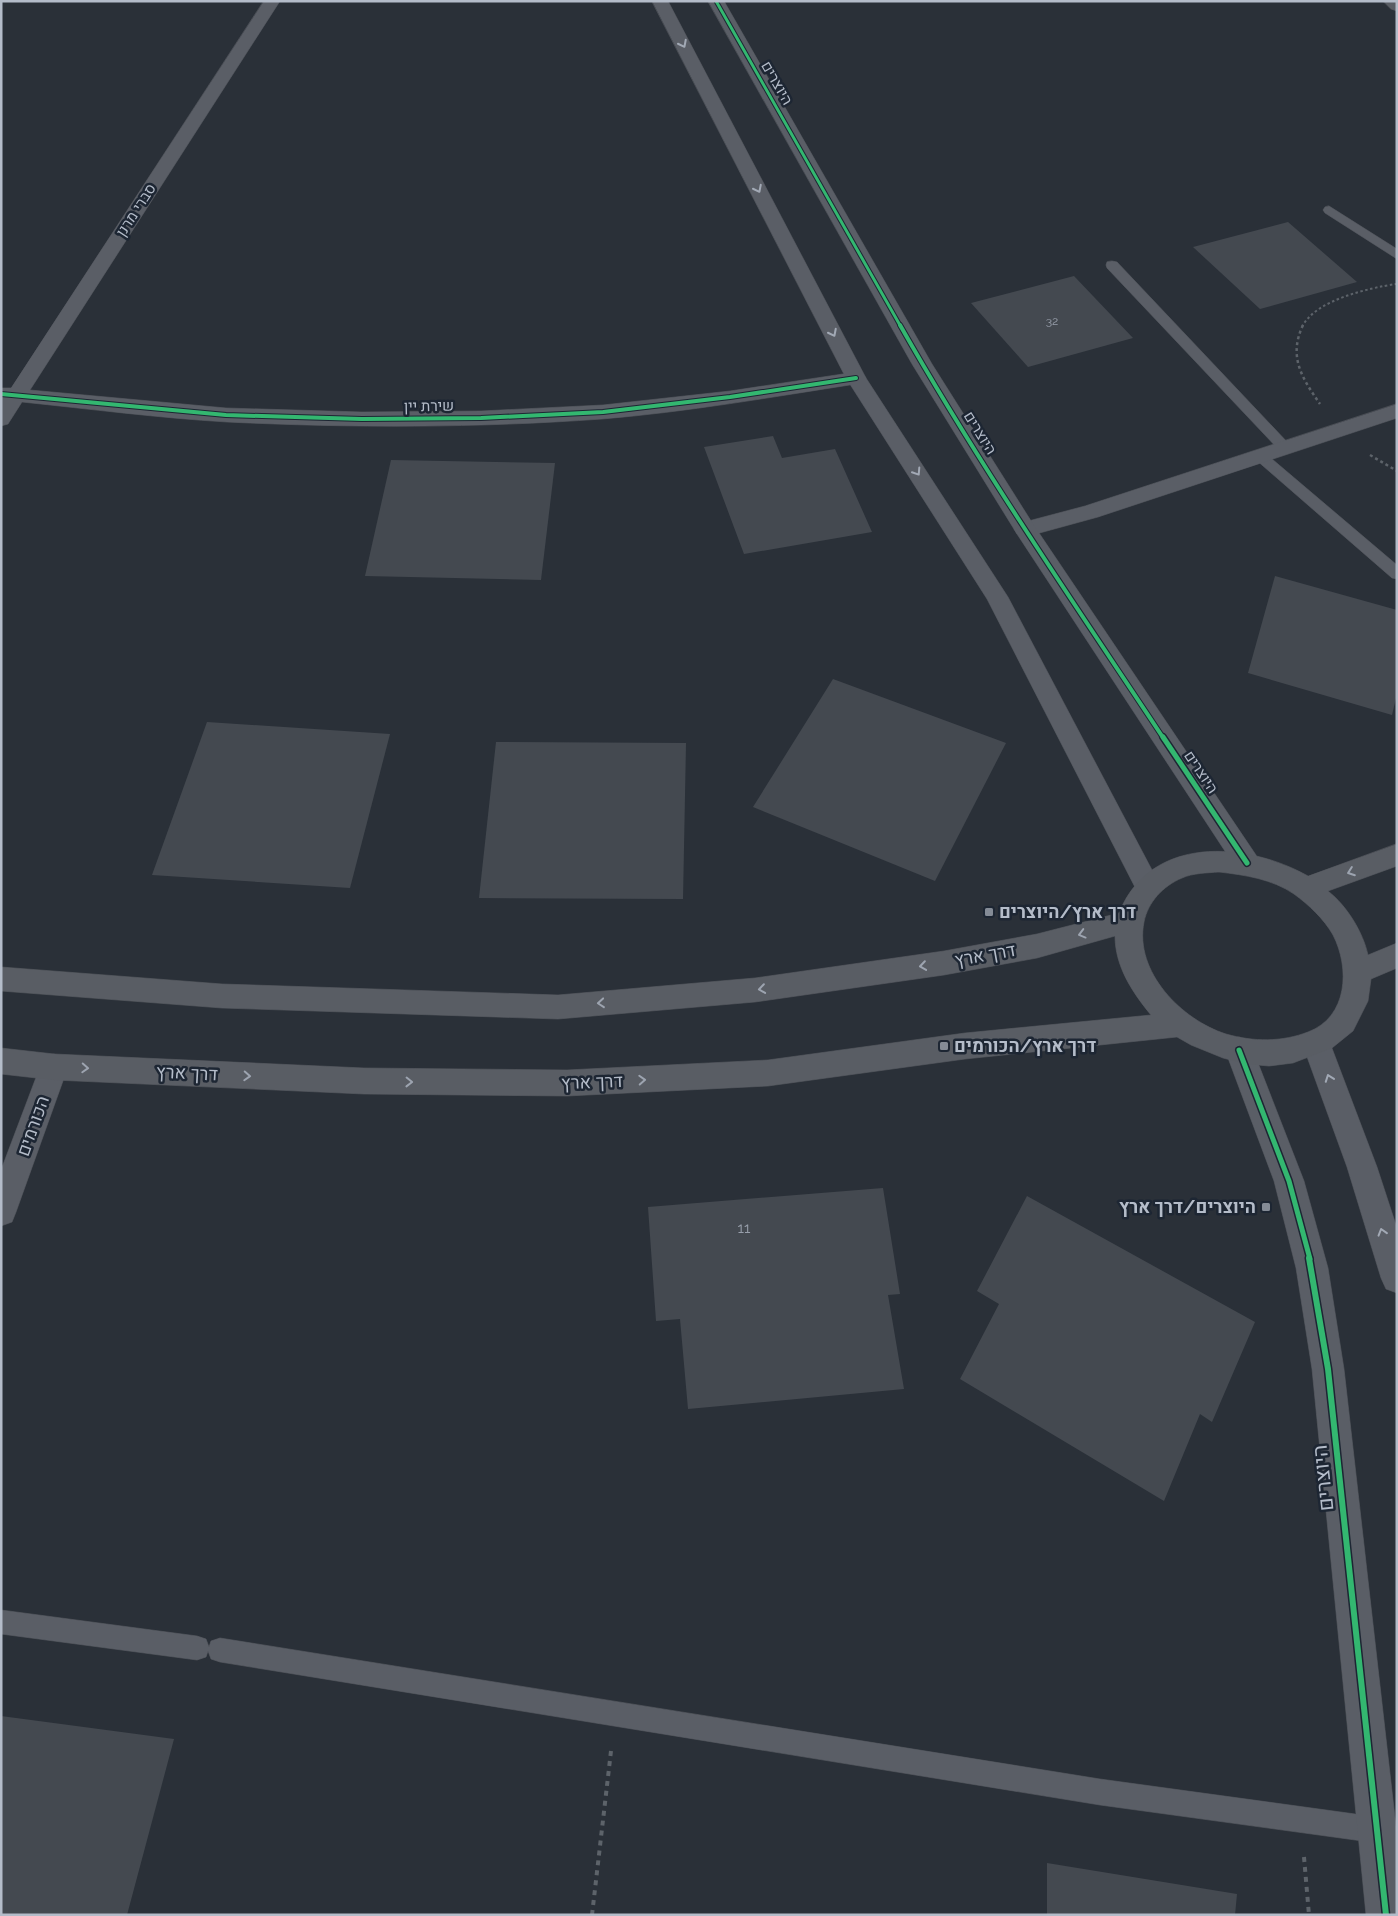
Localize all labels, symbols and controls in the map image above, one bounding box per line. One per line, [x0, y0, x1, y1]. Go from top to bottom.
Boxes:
one-way arrow [677, 39, 687, 48]
street label: היוצרים [757, 58, 797, 108]
street label: סברי מרנן [112, 180, 160, 240]
one-way arrow [752, 183, 762, 192]
house number: 32 [1046, 314, 1058, 328]
one-way arrow [827, 328, 837, 337]
street label: שירת יין [404, 397, 454, 415]
street label: היוצרים [960, 408, 1000, 458]
one-way arrow [910, 467, 920, 476]
street label: היוצרים [1180, 747, 1222, 797]
one-way arrow [1347, 866, 1356, 876]
place label: דרך ארץ/היוצרים [999, 901, 1136, 922]
marker: דרך ארץ/היוצרים [983, 906, 995, 918]
one-way arrow [1079, 928, 1087, 938]
street label: דרך ארץ [953, 939, 1017, 970]
one-way arrow [919, 960, 927, 971]
one-way arrow [758, 983, 766, 994]
one-way arrow [596, 998, 604, 1009]
place label: דרך ארץ/הכורמים [954, 1035, 1096, 1056]
marker: דרך ארץ/הכורמים [938, 1040, 950, 1052]
street label: דרך ארץ [156, 1060, 218, 1085]
one-way arrow [81, 1063, 89, 1074]
street label: דרך ארץ [561, 1070, 623, 1093]
one-way arrow [244, 1071, 251, 1081]
one-way arrow [638, 1074, 646, 1085]
one-way arrow [1325, 1074, 1335, 1083]
one-way arrow [406, 1077, 414, 1087]
street label: הכורמים [12, 1093, 53, 1159]
place label: היוצרים/דרך ארץ [1119, 1196, 1256, 1217]
marker: היוצרים/דרך ארץ [1260, 1201, 1272, 1213]
house number: 11 [738, 1219, 751, 1237]
one-way arrow [1378, 1228, 1388, 1236]
street label: היוצרים [1307, 1444, 1338, 1512]

